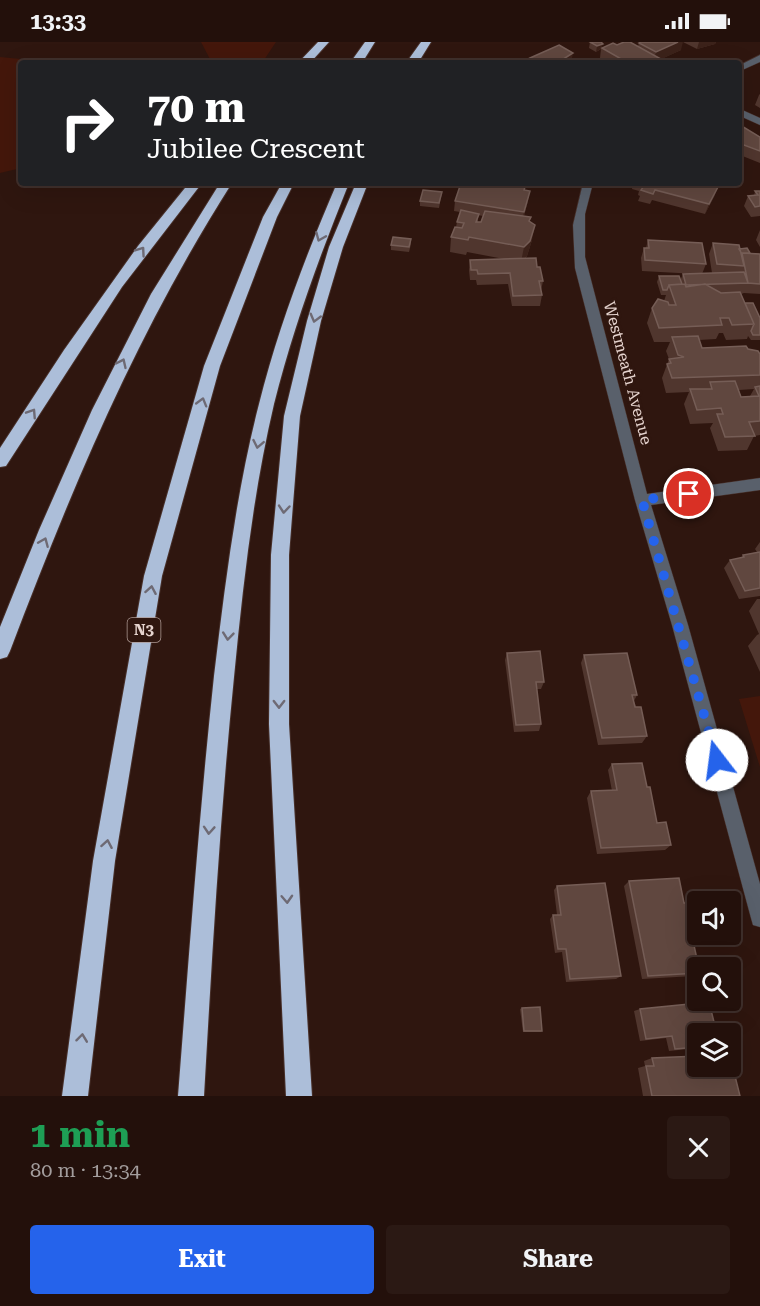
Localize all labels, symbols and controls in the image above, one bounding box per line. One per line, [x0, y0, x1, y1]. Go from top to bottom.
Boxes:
text: 13:33 [30, 9, 86, 34]
text: 70 m [147, 83, 245, 132]
icon: right [48, 84, 126, 162]
text: Jubilee Crescent [147, 133, 365, 165]
one-way arrow [315, 230, 327, 241]
one-way arrow [134, 246, 145, 257]
street label: Westmeath Avenue [600, 299, 656, 447]
one-way arrow [310, 312, 322, 322]
one-way arrow [114, 359, 126, 370]
one-way arrow [195, 397, 207, 408]
one-way arrow [25, 408, 36, 419]
one-way arrow [252, 438, 265, 448]
pin [663, 468, 714, 519]
icon: arrive [672, 477, 705, 510]
one-way arrow [278, 505, 291, 514]
one-way arrow [37, 537, 49, 548]
one-way arrow [144, 586, 156, 595]
road number: N3 [128, 618, 160, 642]
one-way arrow [222, 631, 235, 641]
one-way arrow [273, 700, 285, 709]
position arrow [685, 728, 749, 792]
one-way arrow [203, 826, 216, 835]
one-way arrow [100, 840, 112, 849]
map controls [687, 891, 741, 1077]
button: sound [687, 891, 741, 945]
one-way arrow [280, 895, 293, 904]
button: search [687, 957, 741, 1011]
button: layers [687, 1023, 741, 1077]
one-way arrow [76, 1033, 88, 1042]
text: 1 min [30, 1114, 130, 1156]
button: close [667, 1116, 730, 1179]
text: 80 m · 13:34 [30, 1158, 141, 1182]
button: Exit [30, 1225, 374, 1294]
button: Share [386, 1225, 730, 1294]

